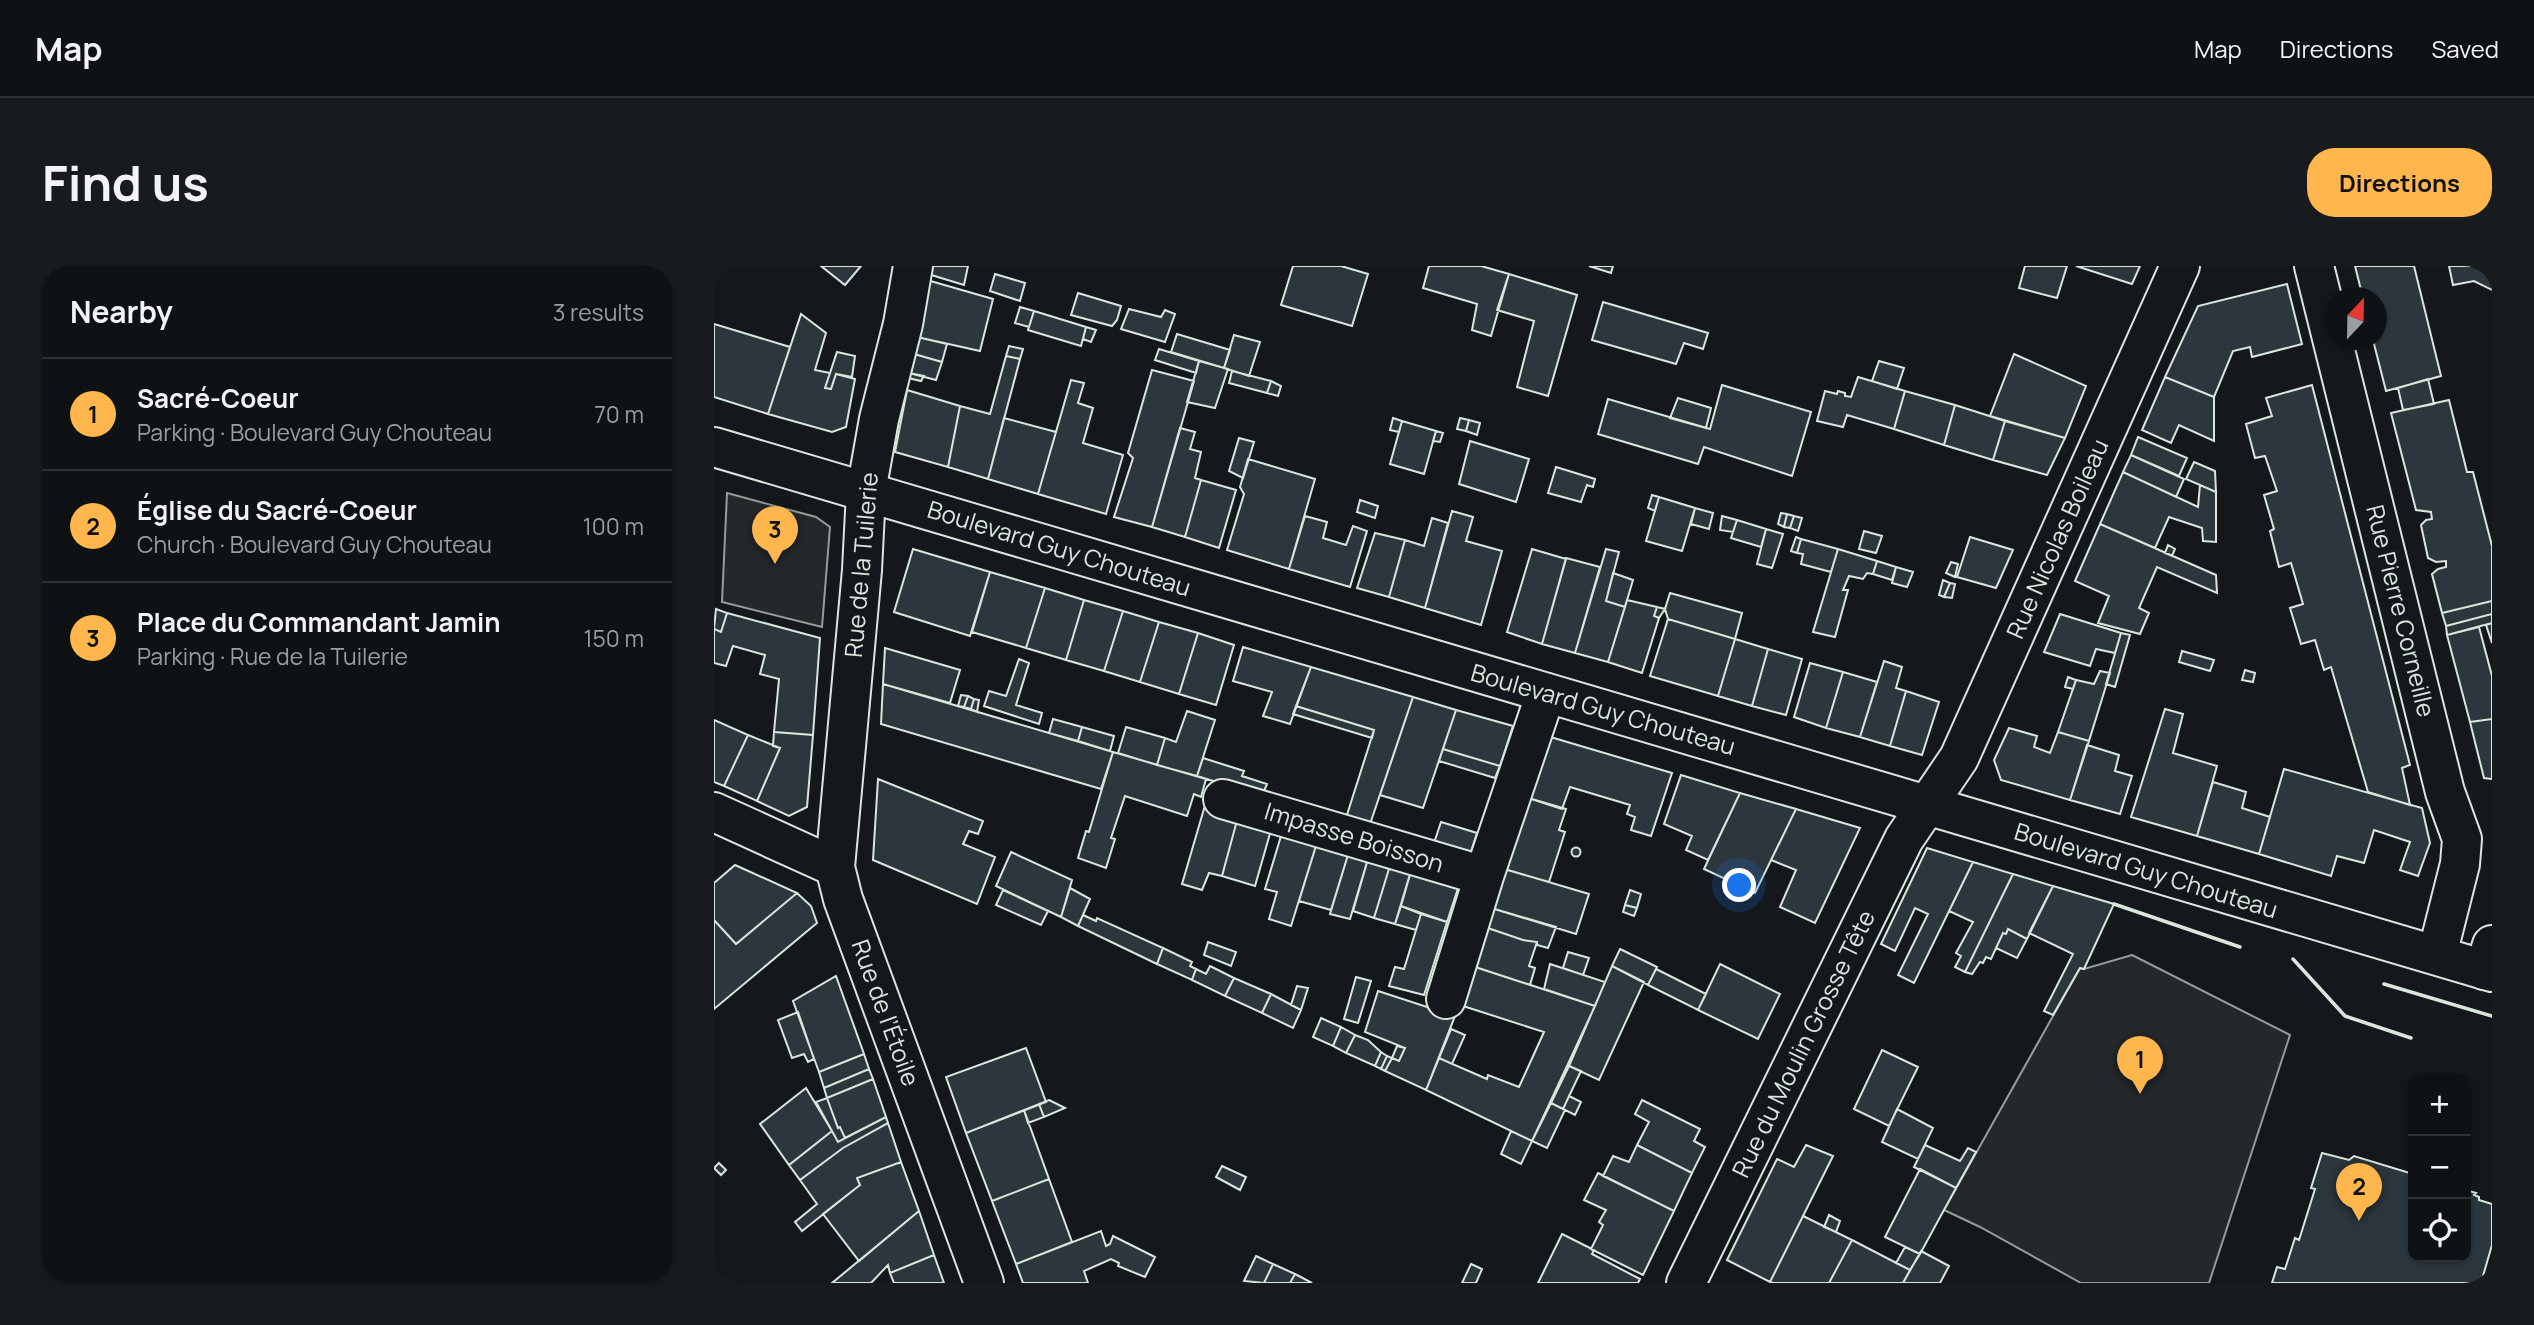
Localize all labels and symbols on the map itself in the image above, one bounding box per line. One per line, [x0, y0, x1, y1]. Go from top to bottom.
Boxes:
north arrow [2324, 287, 2387, 350]
street label: Rue Nicolas Boileau [1998, 433, 2115, 643]
street label: Rue de la Tuilerie [836, 471, 885, 659]
street label: Boulevard Guy Chouteau [924, 492, 1195, 603]
street label: Rue Pierre Corneille [2359, 501, 2444, 720]
pin: 3 [752, 506, 798, 564]
street label: Boulevard Guy Chouteau [1467, 655, 1739, 762]
street label: Impasse Boisson [1261, 794, 1448, 879]
street label: Boulevard Guy Chouteau [2011, 814, 2282, 925]
your location [1722, 868, 1756, 902]
street label: Rue du Moulin Grosse Tête [1723, 904, 1882, 1183]
street label: Rue de l’Étoile [845, 935, 928, 1090]
pin: 1 [2117, 1036, 2163, 1094]
pin: 2 [2336, 1163, 2382, 1221]

